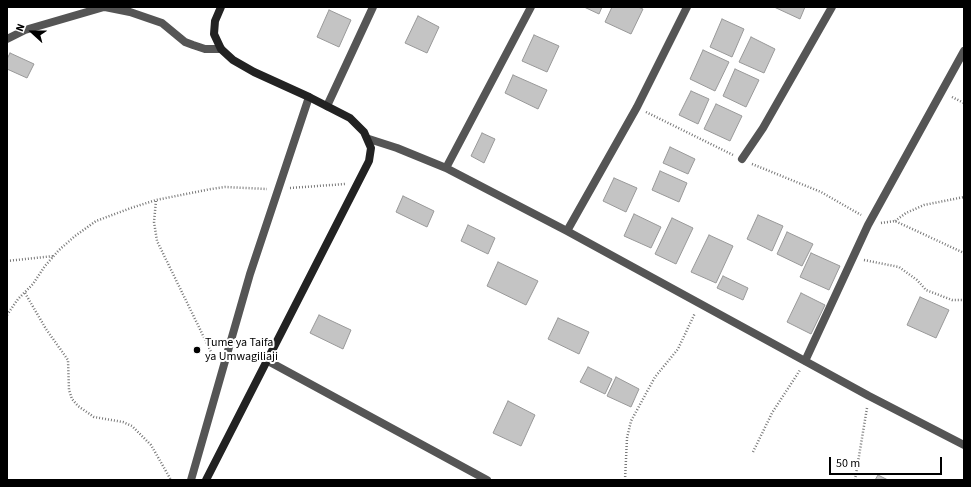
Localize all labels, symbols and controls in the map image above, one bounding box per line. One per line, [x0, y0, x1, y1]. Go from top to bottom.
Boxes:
north arrow [12, 12, 52, 52]
text: N [12, 21, 29, 34]
place label: Tume ya Taifa ya Umwagiliaji [205, 336, 278, 364]
marker: Tume ya Taifa ya Umwagiliaji [192, 345, 202, 355]
scale bar [831, 449, 944, 475]
text: 50 m [836, 455, 860, 472]

